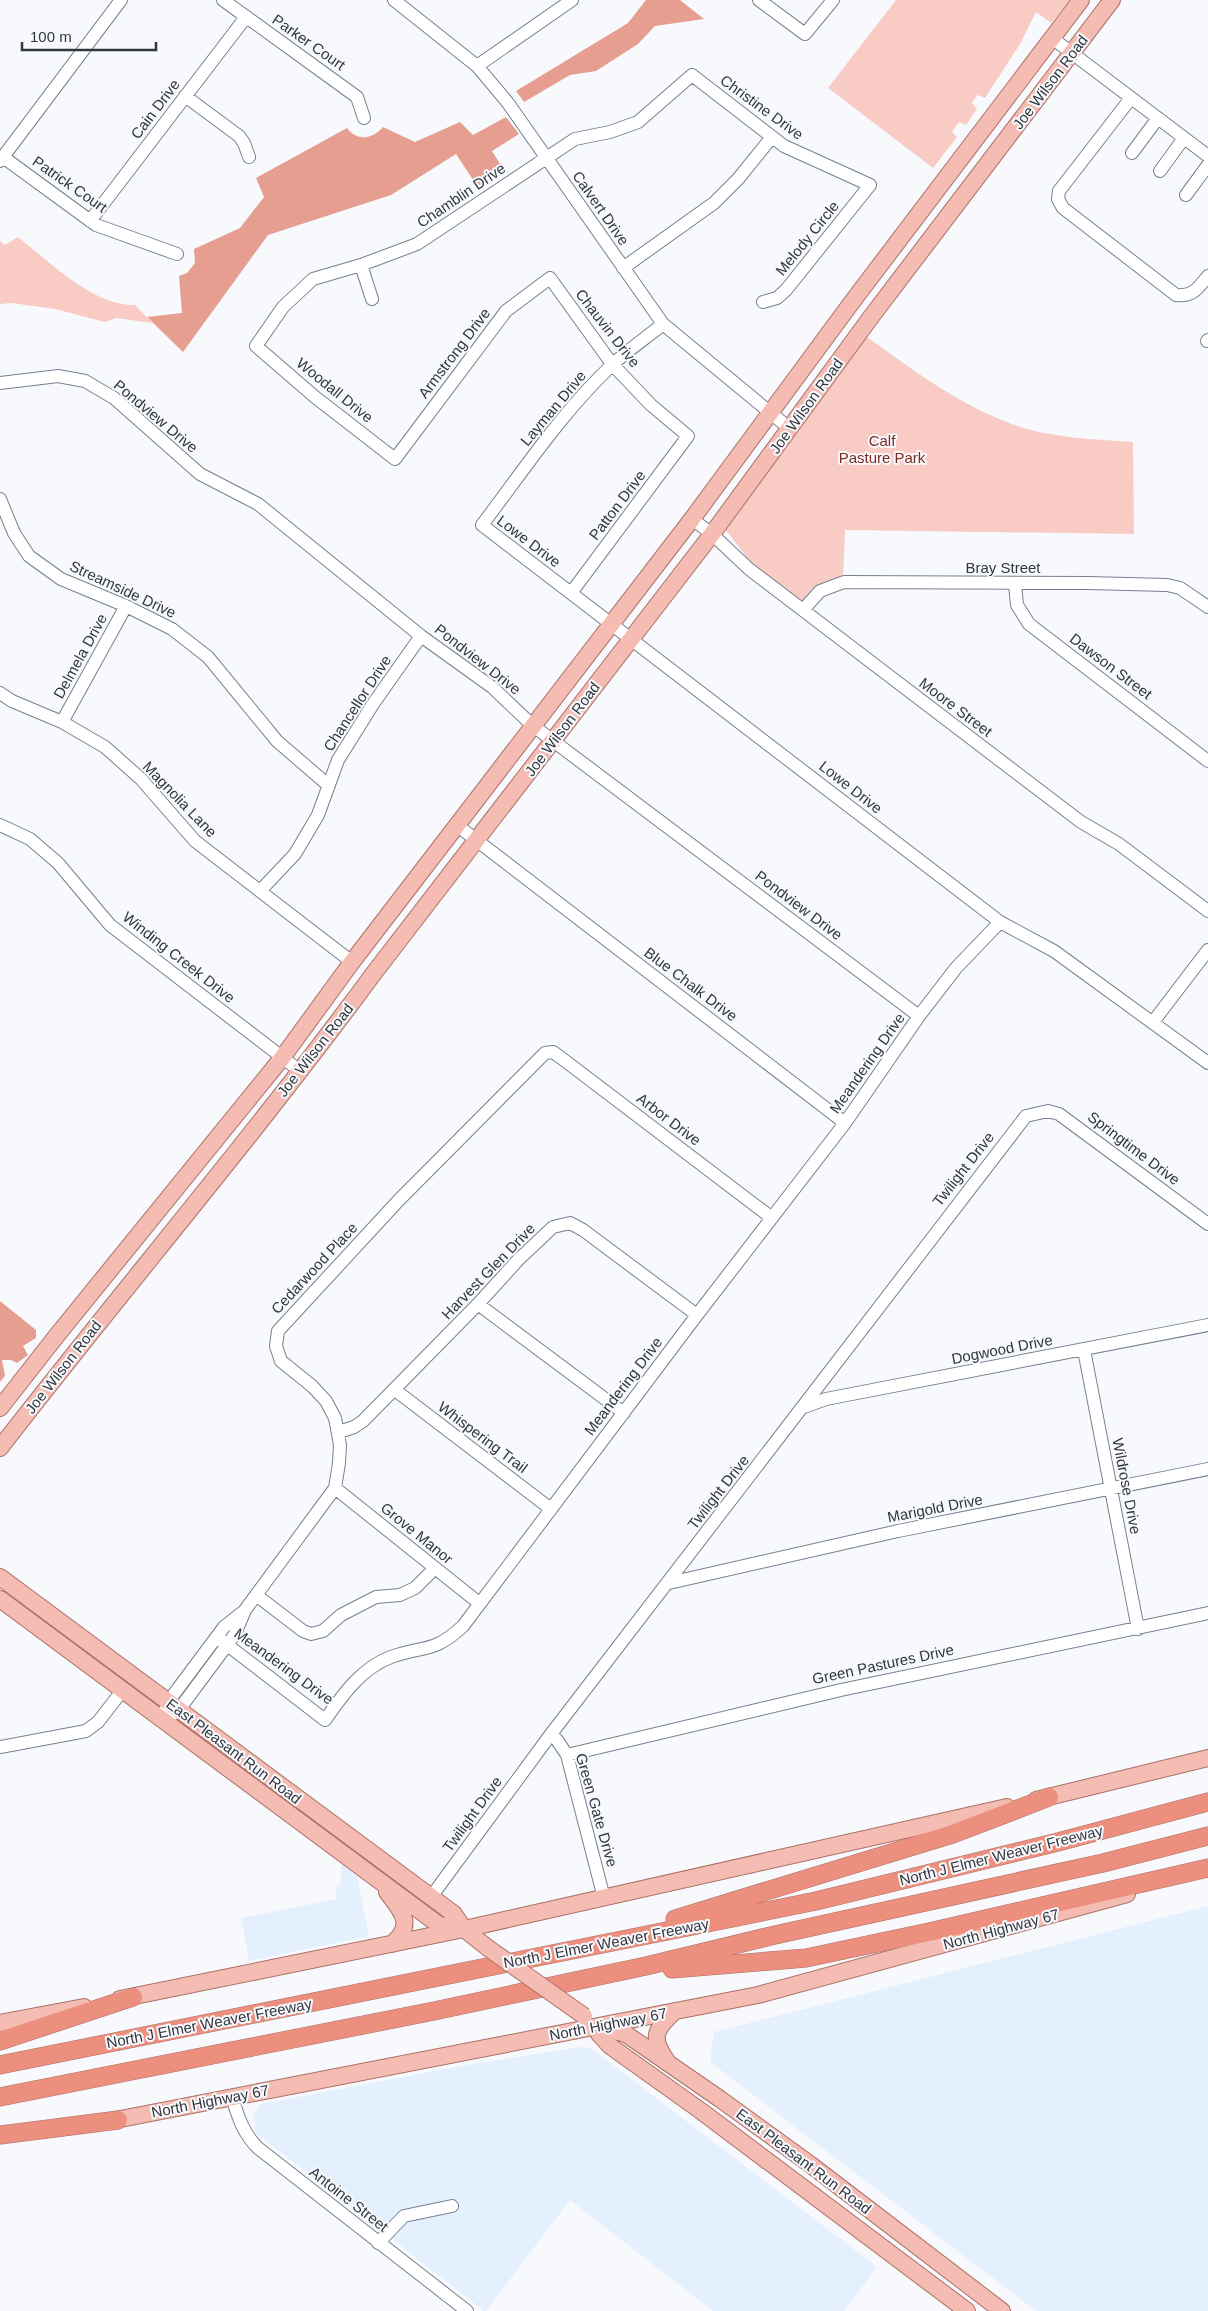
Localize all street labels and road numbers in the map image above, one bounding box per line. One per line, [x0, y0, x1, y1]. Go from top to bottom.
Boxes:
street label: Parker Court [269, 11, 349, 74]
street label: Joe Wilson Road [1009, 32, 1091, 132]
street label: Christine Drive [717, 71, 807, 143]
street label: Cain Drive [127, 76, 183, 142]
street label: Patrick Court [30, 152, 111, 216]
street label: Chamblin Drive [414, 159, 508, 231]
street label: Calvert Drive [569, 168, 633, 248]
street label: Melody Circle [772, 197, 842, 279]
street label: Chauvin Drive [572, 286, 644, 370]
street label: Armstrong Drive [415, 305, 493, 401]
street label: Woodall Drive [293, 354, 377, 426]
street label: Joe Wilson Road [766, 355, 846, 457]
street label: Layman Drive [517, 367, 589, 449]
street label: Pondview Drive [111, 376, 201, 456]
street label: Patton Drive [585, 467, 649, 543]
street label: Lowe Drive [494, 512, 564, 570]
street label: Streamside Drive [67, 557, 179, 621]
street label: Bray Street [965, 559, 1041, 576]
street label: Delmela Drive [50, 611, 110, 701]
street label: Pondview Drive [432, 620, 524, 698]
street label: Dawson Street [1067, 630, 1156, 703]
street label: Chancellor Drive [320, 652, 394, 754]
street label: Moore Street [916, 674, 996, 740]
street label: Joe Wilson Road [521, 679, 603, 779]
street label: Lowe Drive [816, 757, 886, 817]
street label: Magnolia Lane [140, 758, 220, 840]
street label: Pondview Drive [752, 867, 846, 943]
street label: Winding Creek Drive [120, 908, 238, 1006]
street label: Blue Chalk Drive [641, 944, 741, 1024]
street label: Joe Wilson Road [273, 1000, 357, 1100]
street label: Meandering Drive [826, 1010, 908, 1116]
street label: Arbor Drive [634, 1089, 704, 1149]
street label: Springtime Drive [1085, 1108, 1183, 1188]
street label: Twilight Drive [929, 1129, 997, 1209]
street label: Cedarwood Place [267, 1219, 361, 1317]
street label: Harvest Glen Drive [438, 1220, 538, 1322]
street label: Joe Wilson Road [21, 1317, 105, 1417]
street label: Dogwood Drive [950, 1331, 1054, 1367]
street label: Meandering Drive [581, 1334, 665, 1438]
street label: Whispering Trail [435, 1398, 531, 1476]
street label: Wildrose Drive [1109, 1437, 1145, 1535]
street label: Twilight Drive [684, 1452, 752, 1532]
street label: Marigold Drive [886, 1490, 984, 1526]
street label: Grove Manor [378, 1499, 456, 1567]
street label: Meandering Drive [231, 1624, 337, 1708]
street label: Green Pastures Drive [811, 1641, 955, 1687]
street label: East Pleasant Run Road [163, 1695, 305, 1807]
street label: Green Gate Drive [573, 1751, 621, 1869]
street label: Twilight Drive [439, 1773, 505, 1855]
street label: North J Elmer Weaver Freeway [898, 1821, 1105, 1889]
street label: North Highway 67 [941, 1905, 1061, 1953]
street label: North J Elmer Weaver Freeway [502, 1915, 711, 1971]
street label: North J Elmer Weaver Freeway [105, 1995, 314, 2051]
street label: North Highway 67 [548, 2004, 668, 2044]
street label: North Highway 67 [150, 2081, 270, 2121]
street label: East Pleasant Run Road [733, 2105, 875, 2217]
street label: Antoine Street [306, 2163, 392, 2235]

